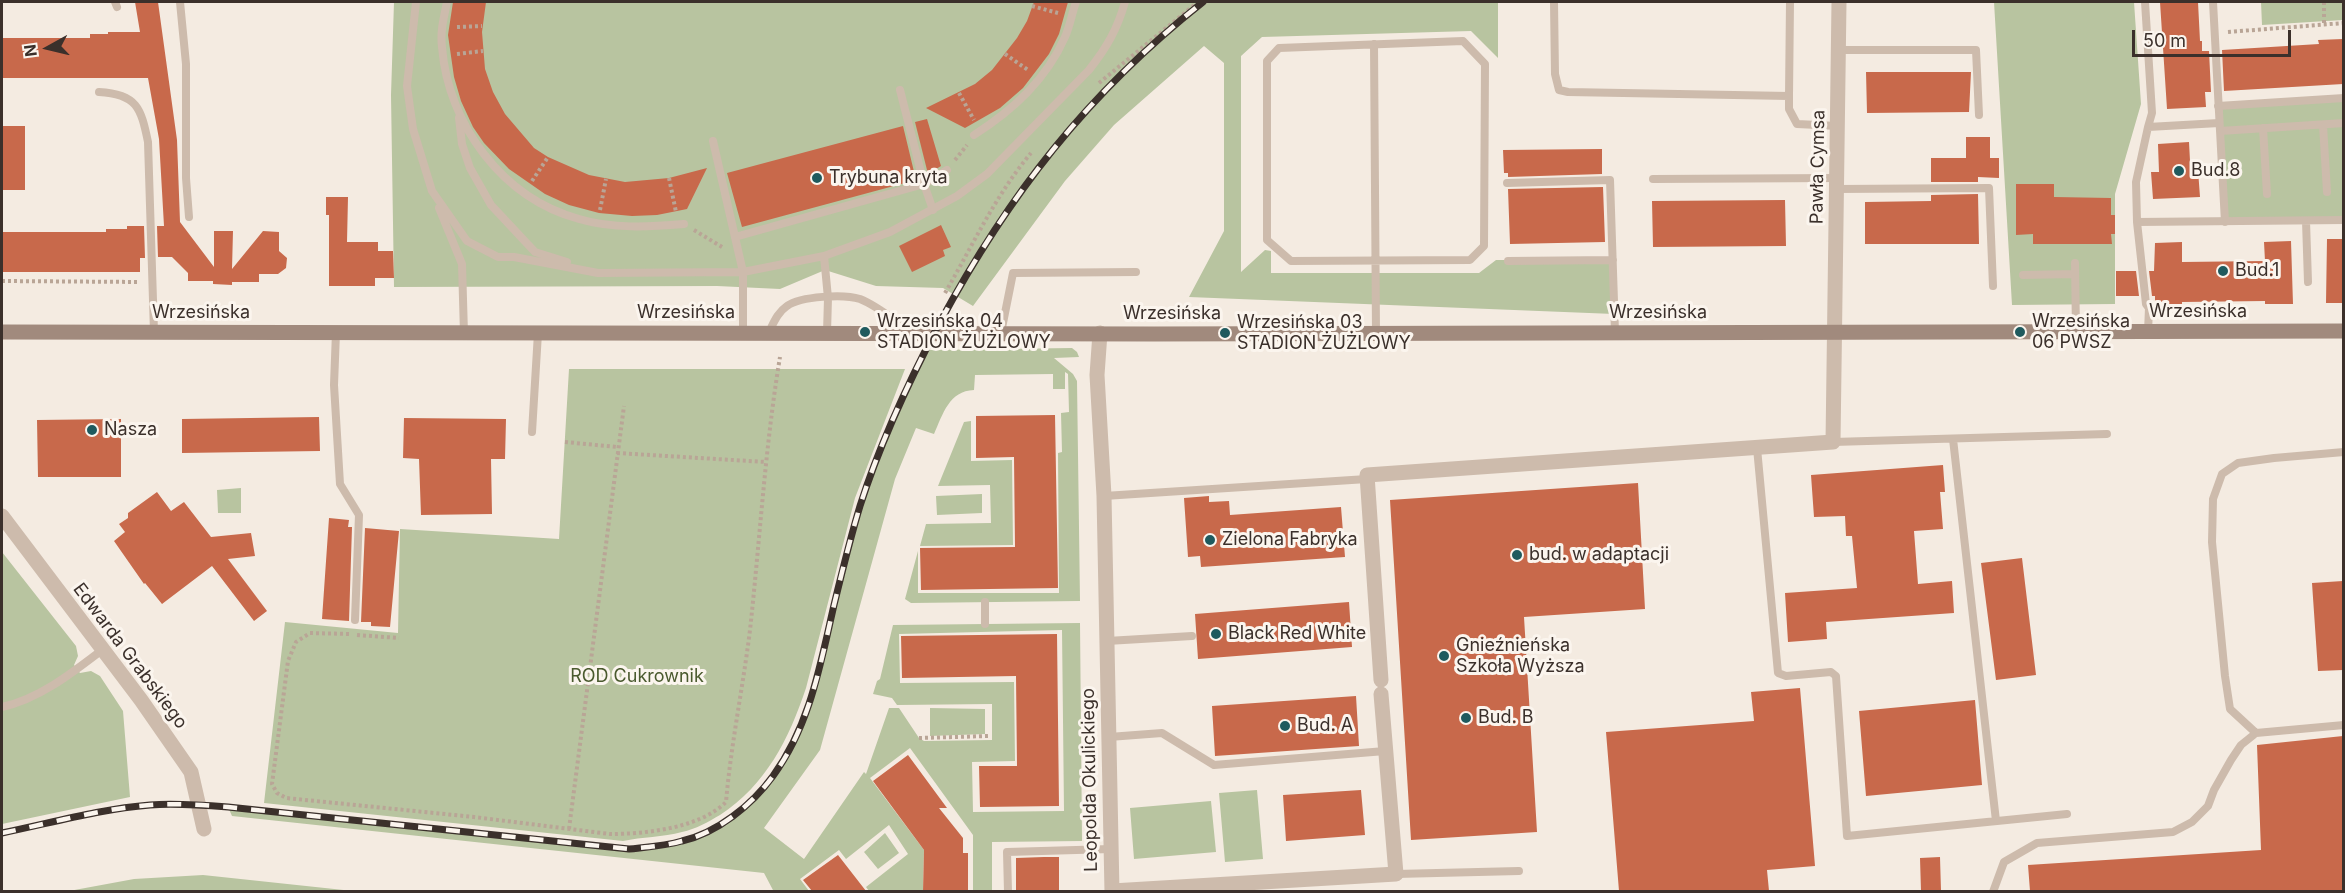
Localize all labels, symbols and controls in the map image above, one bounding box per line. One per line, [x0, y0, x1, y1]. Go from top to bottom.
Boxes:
north arrow [18, 18, 78, 78]
scale bar [2135, 18, 2294, 56]
text: 50 m [2143, 30, 2186, 51]
text: N [19, 43, 41, 58]
street label: Pawła Cymsa [1806, 110, 1830, 224]
place label: Bud.8 [2191, 160, 2240, 182]
marker: Bud.8 [2172, 164, 2186, 178]
place label: Trybuna kryta [829, 167, 948, 189]
marker: Trybuna kryta [810, 171, 824, 185]
place label: Bud.1 [2235, 260, 2279, 282]
marker: Bud.1 [2216, 264, 2230, 278]
street label: Wrzesińska [2149, 301, 2247, 323]
street label: Wrzesińska [152, 302, 250, 324]
street label: Wrzesińska [637, 302, 735, 324]
street label: Wrzesińska [1609, 302, 1707, 324]
street label: Wrzesińska [1123, 303, 1221, 325]
place label: Wrzesińska 04 STADION ŻUŻLOWY [877, 311, 1051, 354]
place label: Wrzesińska 06 PWSZ [2032, 311, 2130, 354]
place label: Wrzesińska 03 STADION ŻUŻLOWY [1237, 312, 1411, 354]
marker: Wrzesińska 04 STADION ŻUŻLOWY [858, 325, 872, 339]
marker: Wrzesińska 06 PWSZ [2013, 325, 2027, 339]
marker: Wrzesińska 03 STADION ŻUŻLOWY [1218, 326, 1232, 340]
place label: Nasza [104, 419, 157, 441]
marker: Nasza [85, 423, 99, 437]
place label: Zielona Fabryka [1222, 529, 1358, 551]
marker: Zielona Fabryka [1203, 533, 1217, 547]
place label: bud. w adaptacji [1529, 544, 1669, 566]
marker: bud. w adaptacji [1510, 548, 1524, 562]
street label: Edwarda Grabskiego [68, 579, 192, 733]
place label: Black Red White [1228, 623, 1366, 645]
marker: Black Red White [1209, 627, 1223, 641]
place label: Gnieźnieńska Szkoła Wyższa [1456, 635, 1585, 678]
marker: Gnieźnieńska Szkoła Wyższa [1437, 649, 1451, 663]
park label: ROD Cukrownik [570, 666, 704, 688]
street label: Leopolda Okulickiego [1078, 688, 1102, 872]
place label: Bud. B [1478, 707, 1533, 729]
marker: Bud. B [1459, 711, 1473, 725]
place label: Bud. A [1297, 715, 1353, 737]
marker: Bud. A [1278, 719, 1292, 733]

